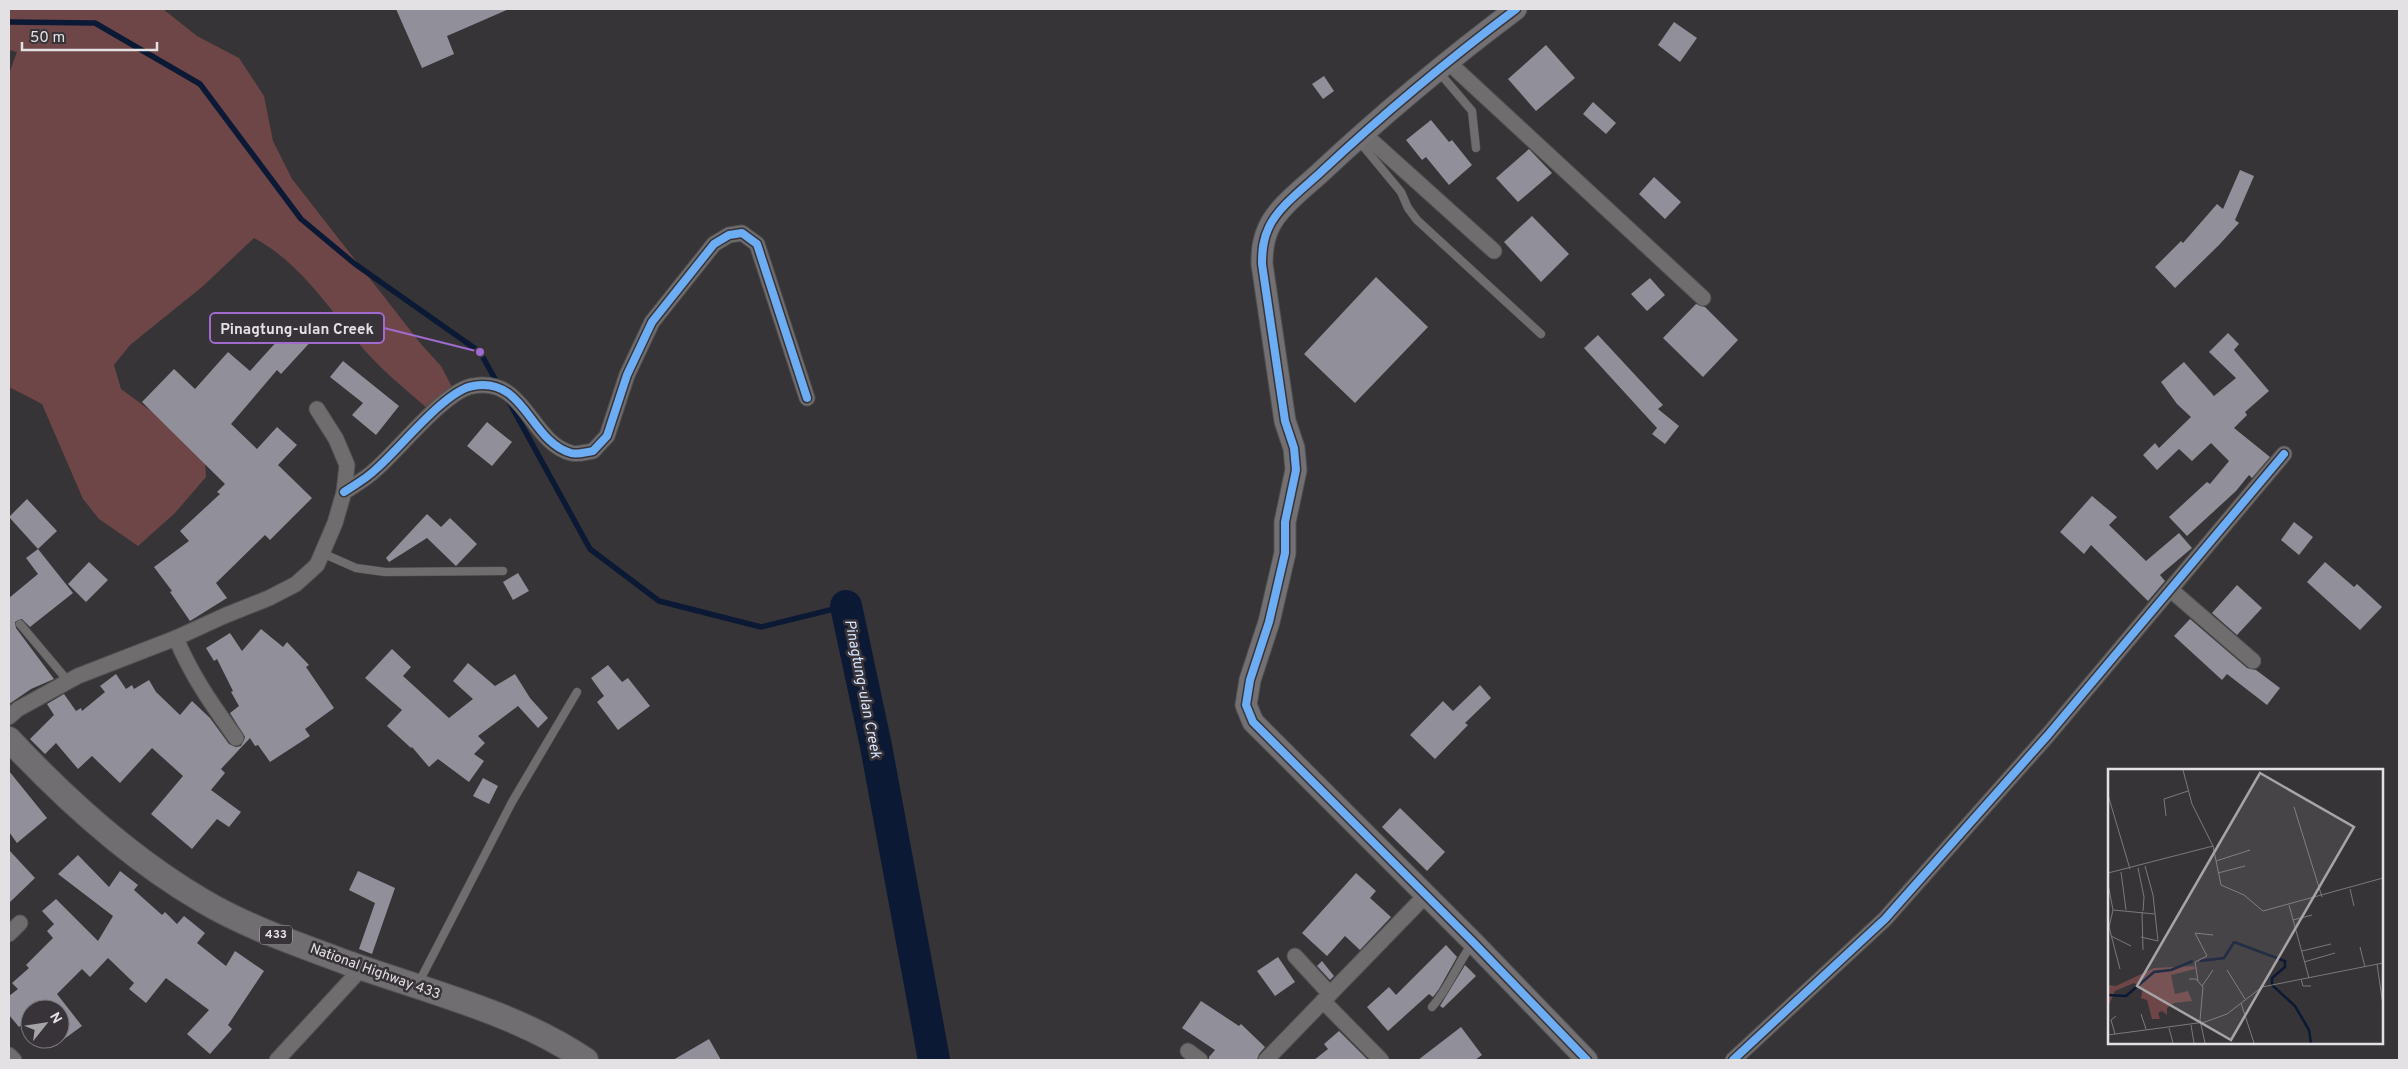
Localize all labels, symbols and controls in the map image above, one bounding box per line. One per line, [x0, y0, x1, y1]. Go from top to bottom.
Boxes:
scale bar [22, 20, 158, 52]
text: 50 m [30, 29, 65, 48]
callout: Pinagtung-ulan Creek [210, 313, 384, 343]
text: Pinagtung-ulan Creek [220, 321, 374, 340]
water label: Pinagtung-ulan Creek [839, 618, 885, 760]
inset map [2108, 769, 2383, 1044]
road number: 433 [260, 926, 292, 944]
street label: National Highway 433 [307, 940, 443, 1004]
north arrow [20, 999, 70, 1049]
text: N [45, 1010, 65, 1027]

